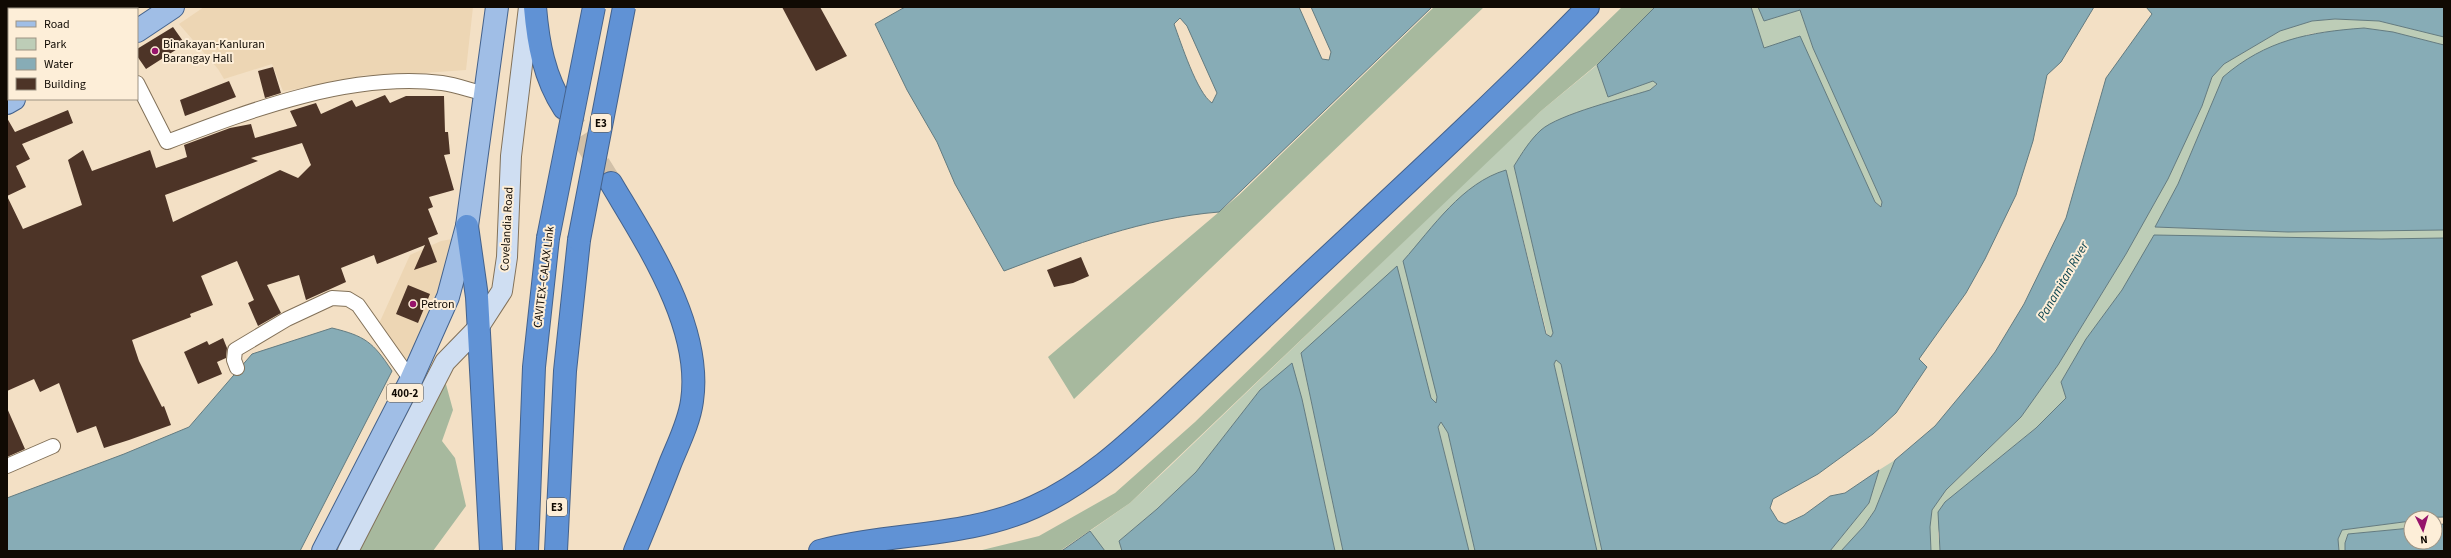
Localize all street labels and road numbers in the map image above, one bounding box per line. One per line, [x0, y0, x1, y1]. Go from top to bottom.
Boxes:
road number: E3 [591, 114, 611, 132]
street label: Covelandia Road [496, 186, 518, 272]
street label: CAVITEX–CALAX Link [529, 225, 559, 329]
road number: 400-2 [387, 384, 423, 402]
road number: E3 [547, 498, 567, 516]

